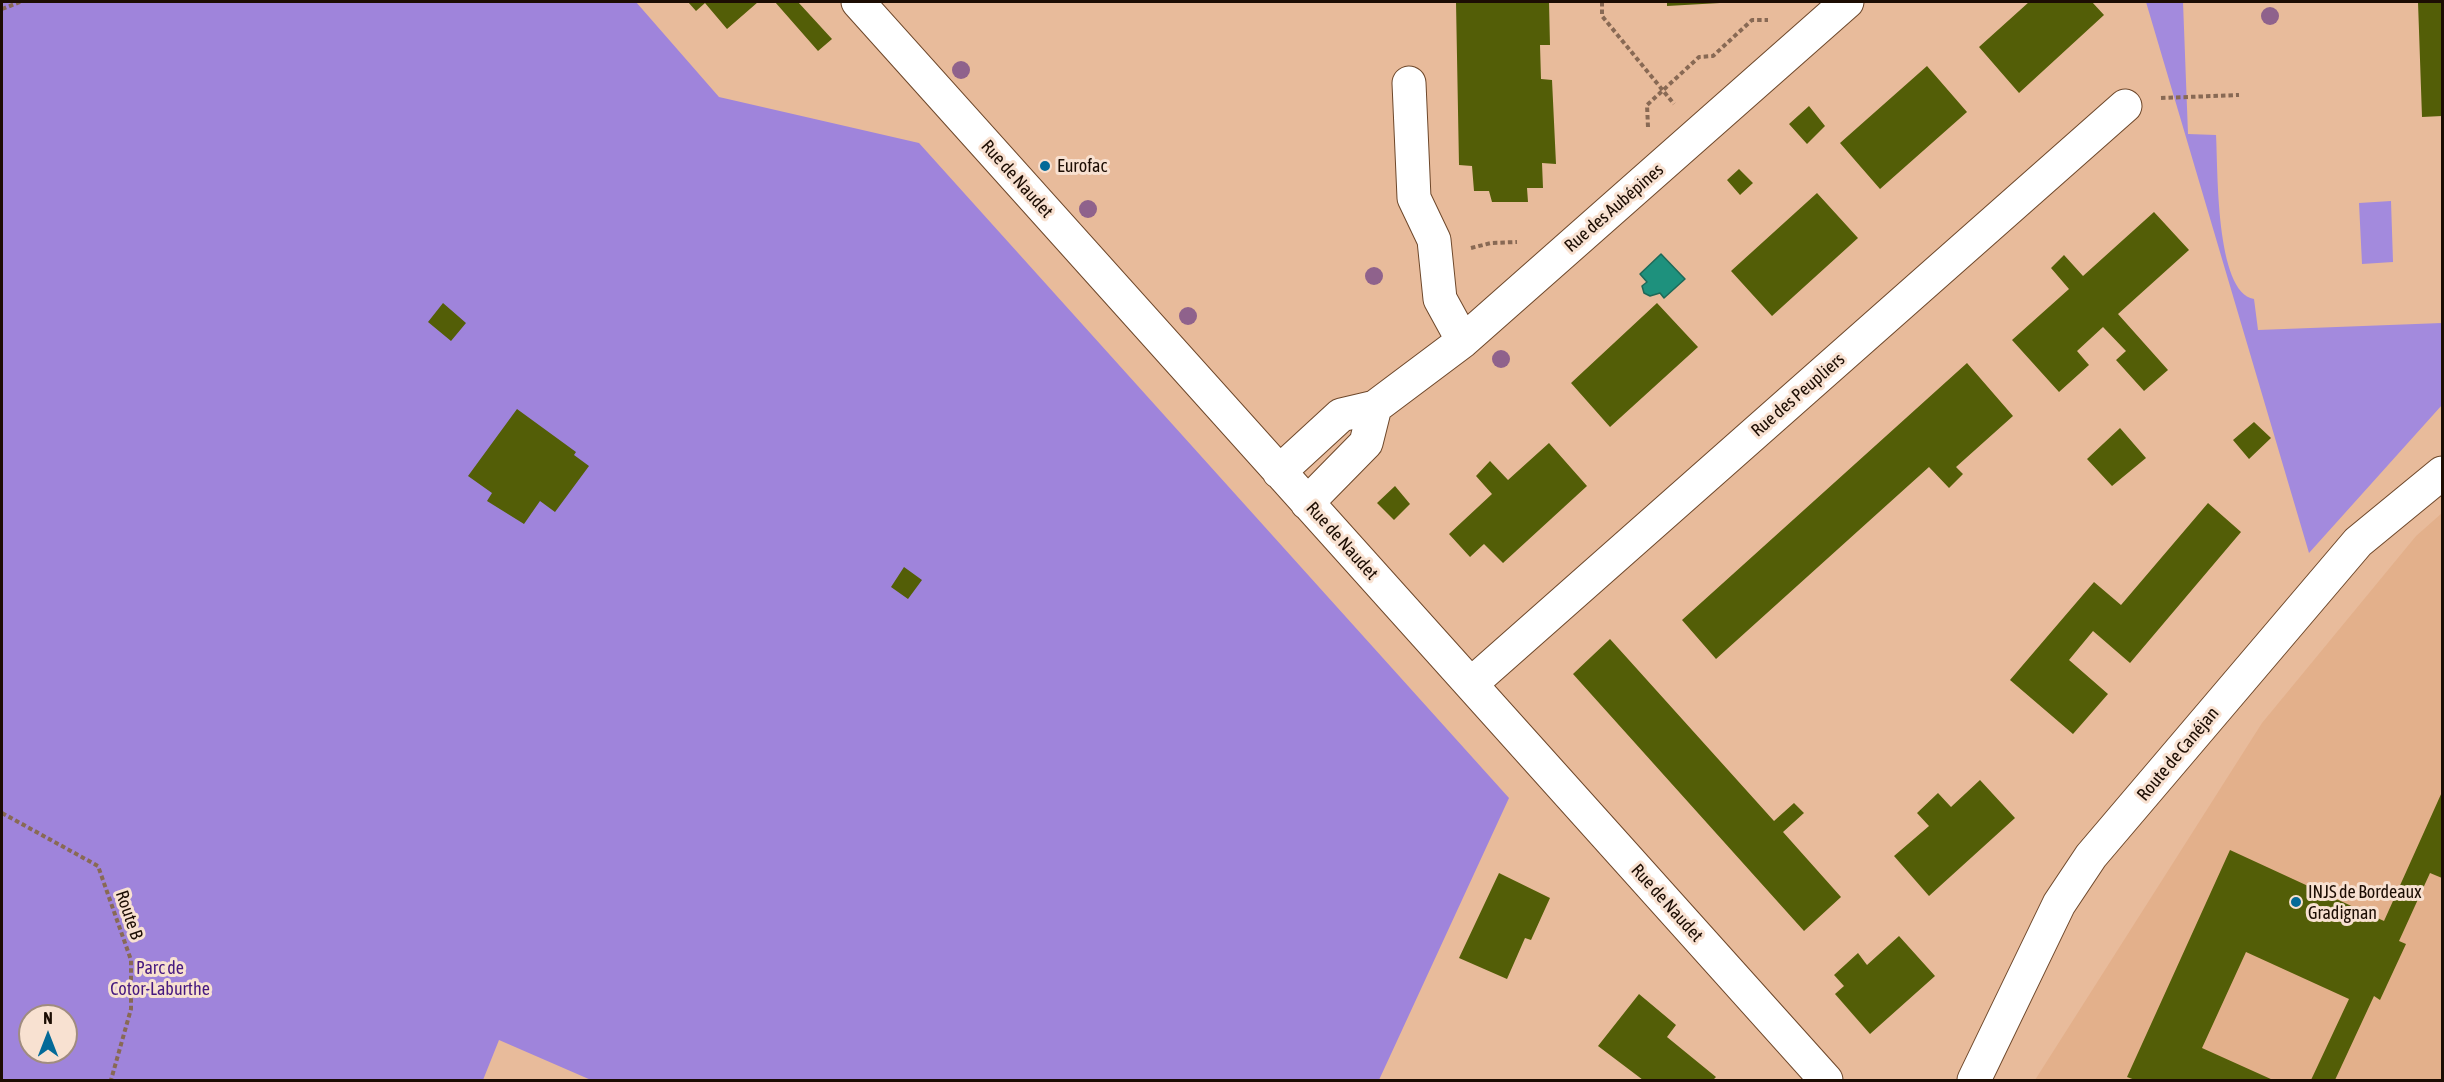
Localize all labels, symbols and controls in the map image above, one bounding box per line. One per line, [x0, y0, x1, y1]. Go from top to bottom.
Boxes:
street label: Rue de Naudet [976, 136, 1058, 222]
place label: Eurofac [1057, 155, 1107, 177]
marker: Eurofac [1038, 159, 1052, 173]
street label: Rue des Aubépines [1560, 159, 1668, 257]
street label: Rue des Peupliers [1747, 349, 1849, 441]
street label: Rue de Naudet [1301, 498, 1383, 584]
street label: Route de Canéjan [2133, 703, 2223, 805]
street label: Rue de Naudet [1626, 860, 1708, 946]
place label: INJS de Bordeaux Gradignan [2308, 881, 2422, 924]
street label: Route B [111, 888, 147, 942]
marker: INJS de Bordeaux Gradignan [2289, 895, 2303, 909]
park label: Parc de Cotor-Laburthe [110, 957, 210, 1000]
north arrow [18, 1004, 78, 1064]
text: N [43, 1009, 53, 1027]

